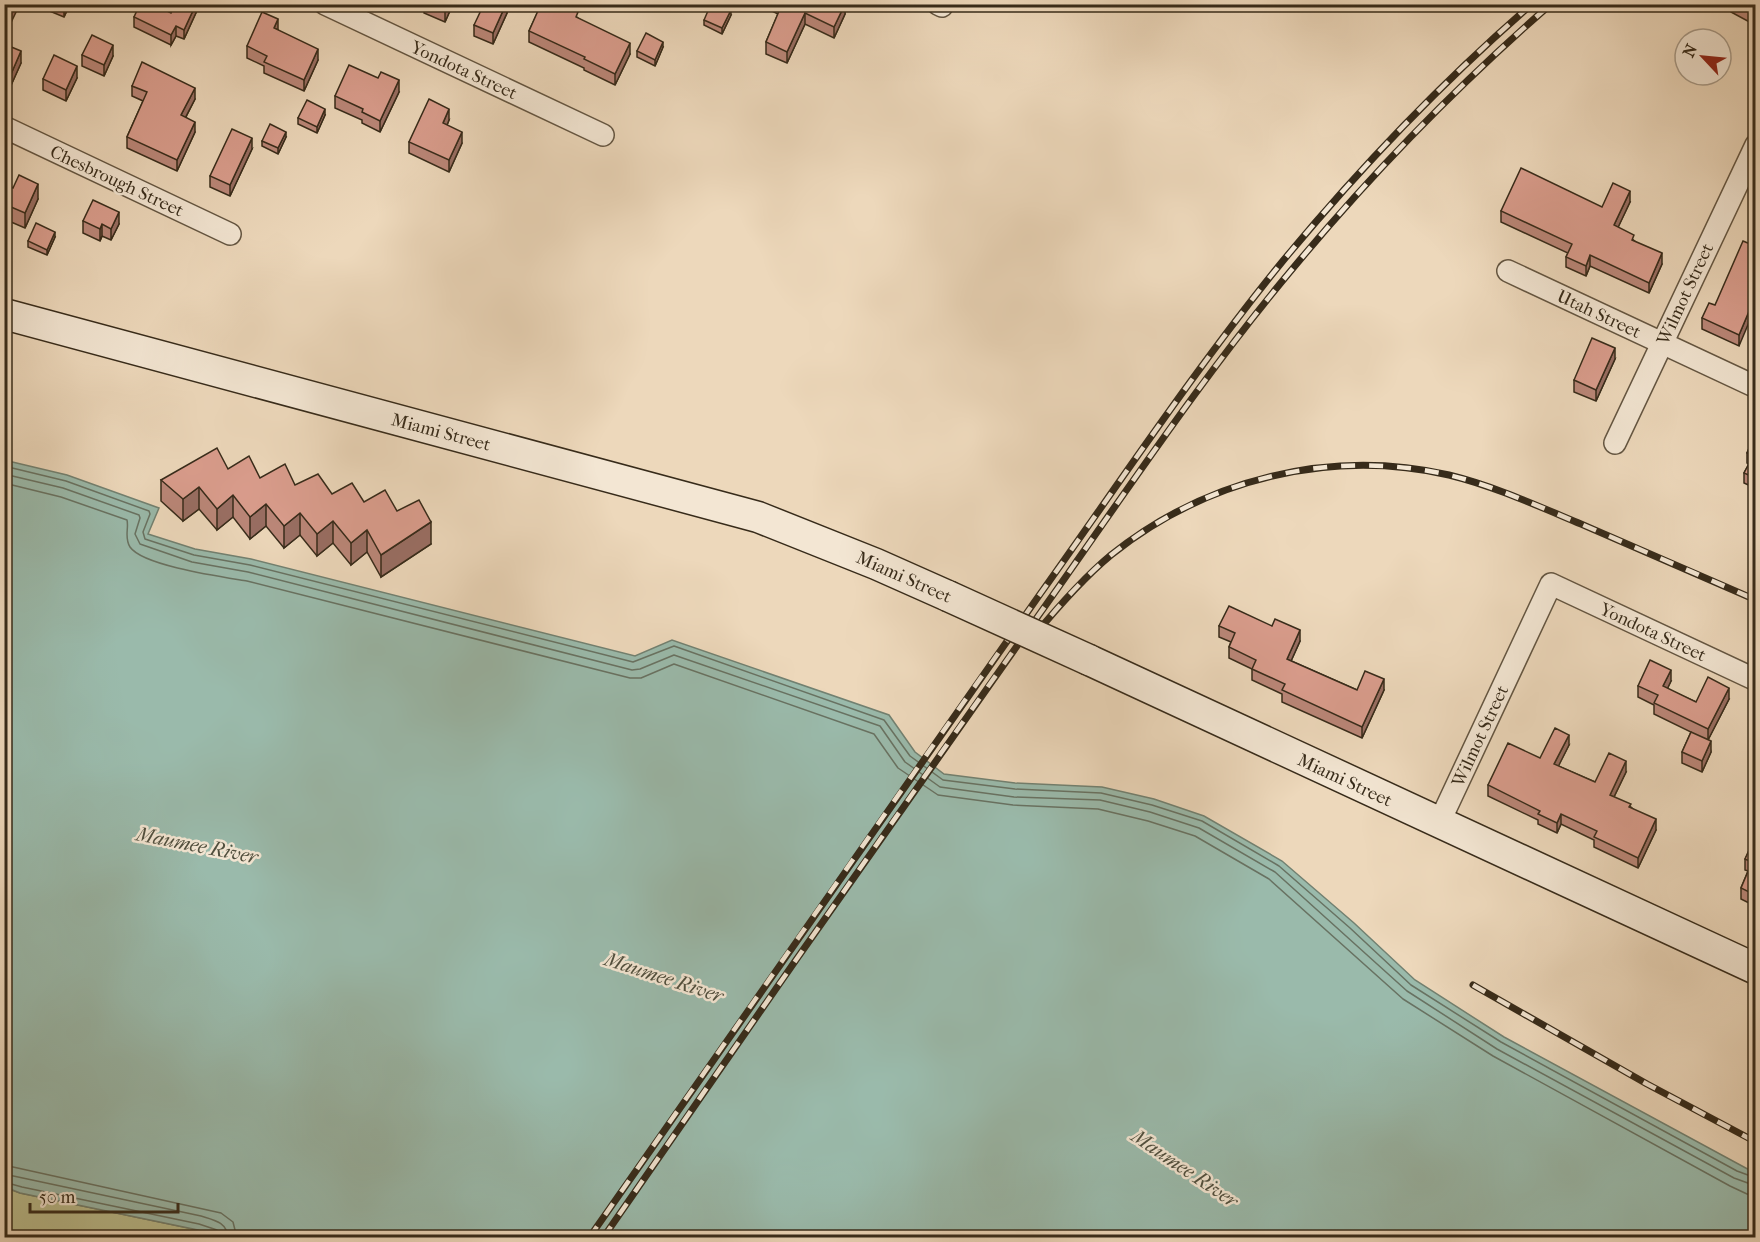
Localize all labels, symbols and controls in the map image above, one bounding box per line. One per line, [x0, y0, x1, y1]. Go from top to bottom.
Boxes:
north arrow [1673, 27, 1733, 87]
street label: Yondota Street [406, 36, 521, 104]
text: N [1679, 40, 1702, 60]
street label: Chesbrough Street [47, 141, 187, 222]
street label: Wilmot Street [1652, 240, 1718, 349]
street label: Utah Street [1553, 286, 1645, 343]
street label: Miami Street [389, 409, 493, 456]
street label: Miami Street [853, 547, 955, 608]
street label: Yondota Street [1595, 598, 1710, 666]
street label: Wilmot Street [1447, 682, 1513, 791]
street label: Miami Street [1294, 749, 1396, 812]
water label: Maumee River [132, 822, 262, 869]
water label: Maumee River [600, 947, 728, 1008]
water label: Maumee River [1126, 1123, 1244, 1214]
scale bar [30, 1176, 178, 1214]
text: 50 m [39, 1187, 76, 1208]

